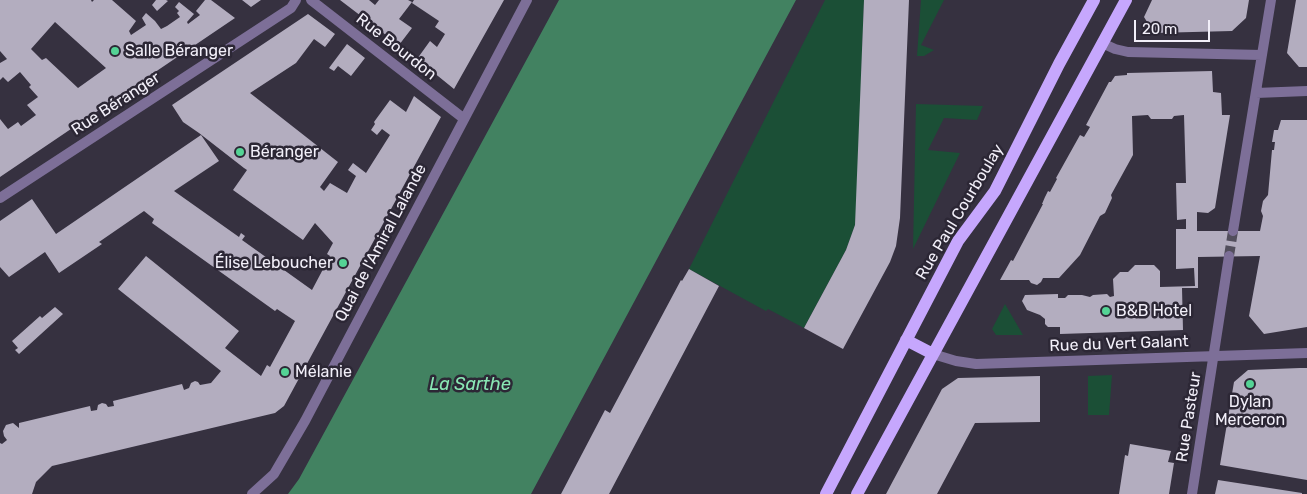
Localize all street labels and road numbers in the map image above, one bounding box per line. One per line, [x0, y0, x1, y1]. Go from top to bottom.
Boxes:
street label: Rue Bourdon [352, 10, 440, 84]
street label: Rue Béranger [68, 68, 164, 140]
street label: Rue Paul Courboulay [912, 141, 1008, 283]
street label: Quai de l'Amiral Lalande [331, 161, 431, 325]
street label: Rue du Vert Galant [1049, 332, 1189, 356]
street label: Rue Pasteur [1172, 371, 1206, 463]

